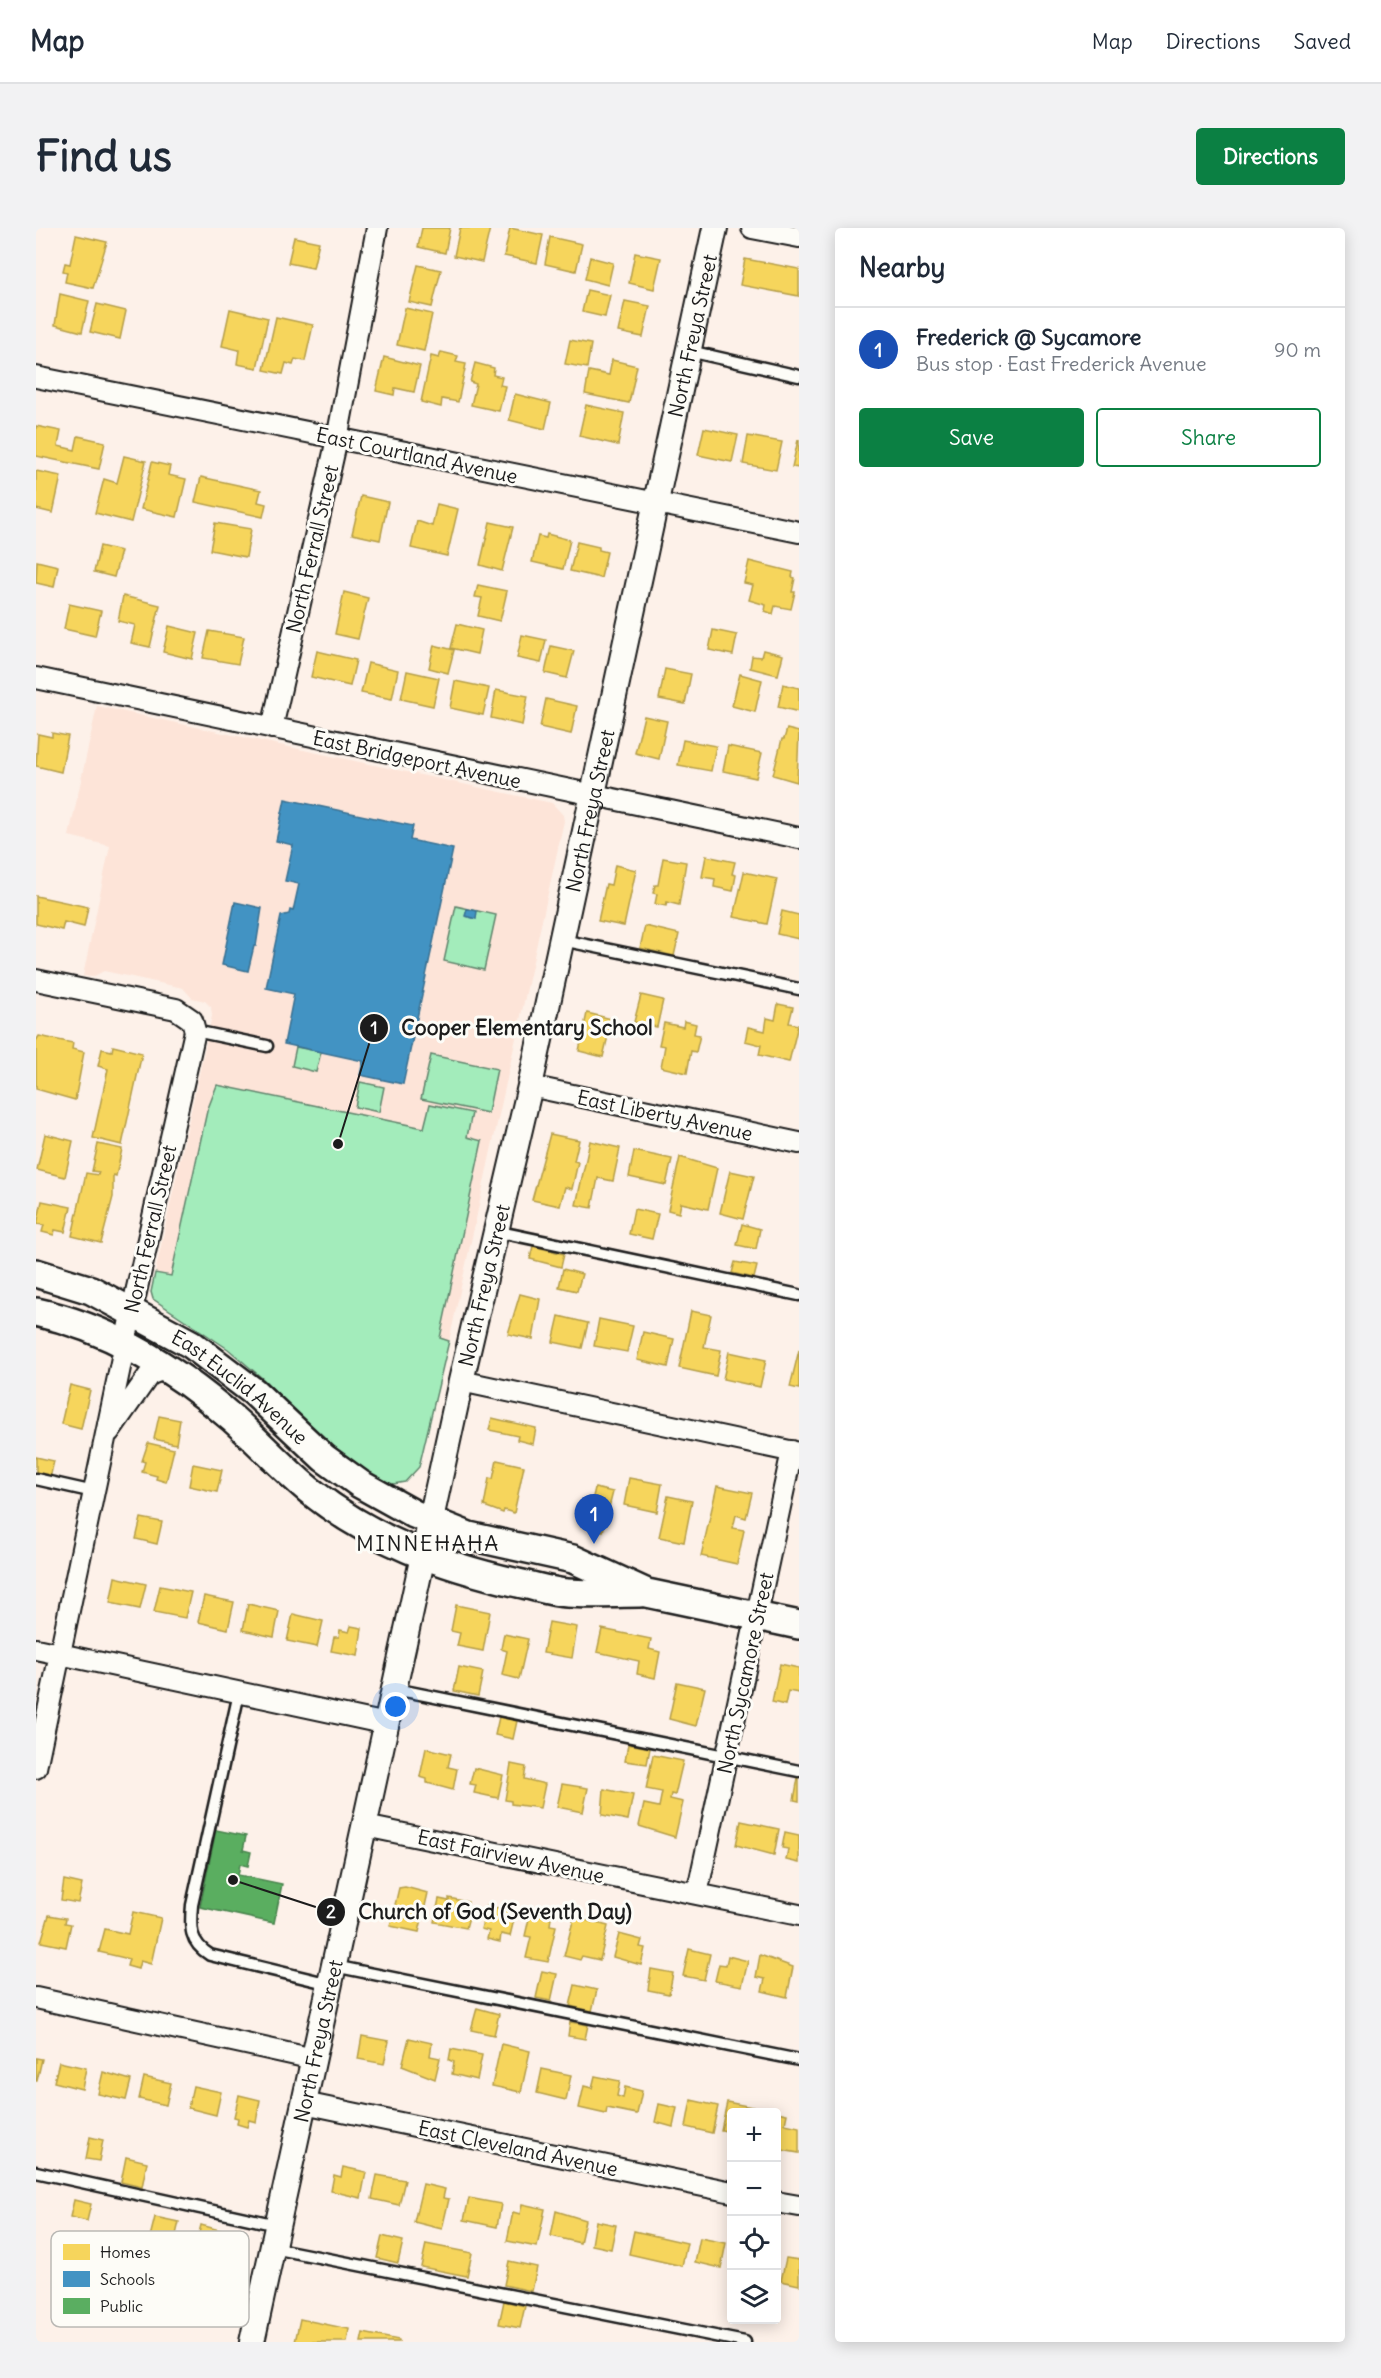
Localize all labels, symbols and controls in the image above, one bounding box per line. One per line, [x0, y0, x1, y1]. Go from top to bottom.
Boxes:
text: Map [30, 23, 84, 59]
text: Map [1092, 28, 1133, 55]
text: Directions [1166, 28, 1260, 55]
text: Saved [1293, 28, 1351, 55]
button: Directions [1196, 128, 1345, 185]
text: Find us [36, 130, 172, 182]
text: Nearby [859, 251, 945, 284]
street label: North Freya Street [662, 252, 722, 419]
text: Frederick @ Sycamore [916, 323, 1141, 351]
text: 1 [875, 337, 882, 362]
text: 90 m [1274, 337, 1321, 362]
text: Bus stop · East Frederick Avenue [916, 351, 1207, 376]
button: Save [859, 408, 1084, 467]
button: Share [1096, 408, 1321, 467]
street label: East Courtland Avenue [314, 421, 520, 489]
street label: North Ferrall Street [281, 462, 344, 635]
street label: East Bridgeport Avenue [311, 725, 523, 793]
street label: North Freya Street [560, 727, 619, 894]
callout: Cooper Elementary School [359, 1008, 665, 1047]
text: Cooper Elementary School [401, 1014, 653, 1041]
text: 1 [370, 1016, 378, 1039]
street label: East Liberty Avenue [575, 1084, 755, 1146]
street label: North Ferrall Street [119, 1142, 182, 1315]
street label: North Freya Street [452, 1201, 515, 1369]
street label: East Euclid Avenue [168, 1324, 314, 1449]
pin: 1 [574, 1494, 614, 1544]
district label: MINNEHAHA [356, 1529, 500, 1557]
street label: North Sycamore Street [711, 1570, 779, 1776]
your location [381, 1692, 410, 1721]
street label: East Fairview Avenue [415, 1824, 607, 1888]
callout: Church of God (Seventh Day) [316, 1892, 644, 1931]
text: Church of God (Seventh Day) [358, 1898, 632, 1925]
text: 2 [326, 1900, 336, 1923]
street label: North Freya Street [288, 1957, 347, 2125]
map controls [727, 2108, 781, 2324]
button: + [727, 2108, 781, 2162]
street label: East Cleveland Avenue [416, 2115, 620, 2181]
button: − [727, 2162, 781, 2216]
button: locate [727, 2216, 781, 2270]
legend [51, 2231, 249, 2327]
text: Homes [100, 2242, 150, 2262]
text: Schools [100, 2269, 155, 2289]
button: layers [727, 2270, 781, 2324]
text: Public [100, 2296, 143, 2316]

